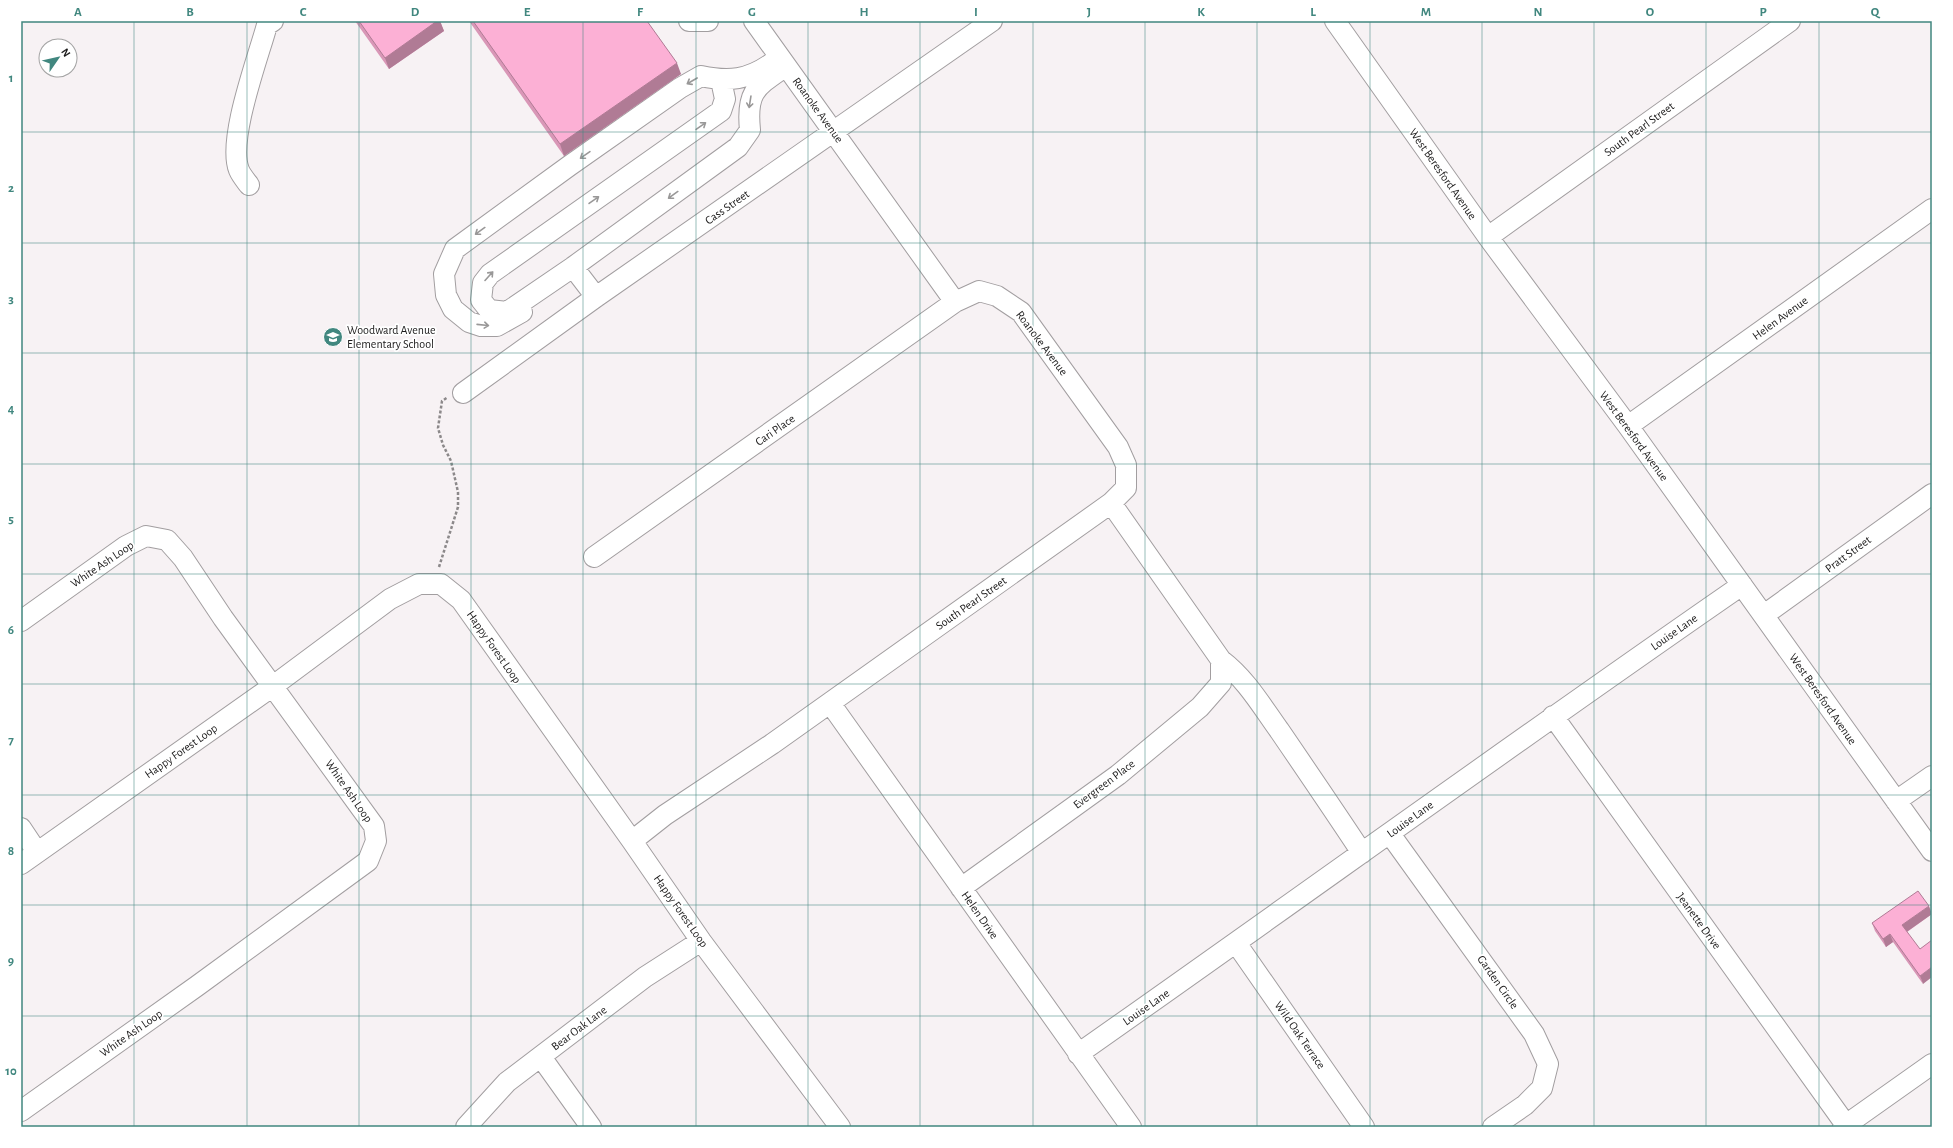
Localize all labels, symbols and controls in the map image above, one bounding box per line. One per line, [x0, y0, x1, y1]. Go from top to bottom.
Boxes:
text: A [74, 6, 82, 19]
text: B [186, 6, 194, 19]
text: C [300, 6, 307, 19]
text: D [411, 6, 420, 19]
text: E [524, 6, 531, 19]
text: F [637, 6, 644, 19]
text: G [748, 6, 756, 19]
text: H [859, 6, 869, 19]
text: I [974, 6, 978, 19]
text: J [1087, 6, 1091, 19]
text: K [1197, 6, 1205, 19]
text: L [1310, 6, 1316, 19]
text: M [1421, 6, 1431, 19]
text: N [1533, 6, 1543, 19]
text: O [1646, 6, 1655, 19]
text: P [1759, 6, 1767, 19]
text: Q [1871, 6, 1881, 19]
north arrow [38, 38, 78, 78]
text: N [59, 46, 73, 59]
text: 1 [9, 72, 13, 85]
street label: Roanoke Avenue [790, 75, 846, 145]
one-way arrow [686, 78, 698, 86]
one-way arrow [746, 95, 754, 108]
street label: South Pearl Street [1602, 100, 1676, 158]
one-way arrow [695, 122, 706, 130]
street label: West Beresford Avenue [1407, 126, 1479, 222]
one-way arrow [580, 151, 591, 159]
text: 2 [8, 182, 14, 195]
street label: Cass Street [703, 187, 751, 227]
one-way arrow [667, 191, 678, 199]
one-way arrow [589, 196, 600, 204]
one-way arrow [474, 227, 485, 235]
one-way arrow [484, 271, 493, 281]
text: 3 [8, 293, 14, 306]
street label: Helen Avenue [1750, 294, 1810, 342]
street label: Roanoke Avenue [1014, 308, 1070, 378]
one-way arrow [477, 322, 490, 329]
place label: Woodward Avenue Elementary School [347, 324, 436, 351]
school or university icon: Woodward Avenue Elementary School [322, 326, 344, 348]
street label: West Beresford Avenue [1597, 389, 1671, 483]
text: 4 [8, 403, 15, 416]
street label: Cari Place [753, 412, 797, 448]
text: 5 [8, 513, 14, 526]
street label: Pratt Street [1823, 533, 1873, 575]
street label: White Ash Loop [68, 539, 136, 589]
street label: South Pearl Street [933, 574, 1009, 632]
street label: Happy Forest Loop [464, 609, 523, 686]
street label: Louise Lane [1649, 612, 1699, 652]
text: 6 [8, 624, 14, 637]
street label: West Beresford Avenue [1787, 651, 1859, 747]
street label: Happy Forest Loop [143, 722, 220, 781]
text: 7 [8, 734, 14, 747]
street label: Evergreen Place [1071, 757, 1137, 811]
street label: White Ash Loop [323, 758, 375, 824]
street label: Louise Lane [1385, 798, 1435, 840]
text: 8 [8, 845, 14, 858]
street label: Happy Forest Loop [651, 873, 710, 950]
street label: Helen Drive [959, 889, 1001, 941]
street label: Jeanette Drive [1675, 891, 1723, 951]
street label: Garden Circle [1475, 953, 1521, 1011]
text: 9 [8, 955, 14, 968]
street label: Louise Lane [1121, 987, 1171, 1027]
street label: Wild Oak Terrace [1272, 999, 1328, 1071]
street label: Bear Oak Lane [549, 1003, 609, 1053]
street label: White Ash Loop [98, 1007, 164, 1059]
text: 10 [5, 1065, 17, 1078]

